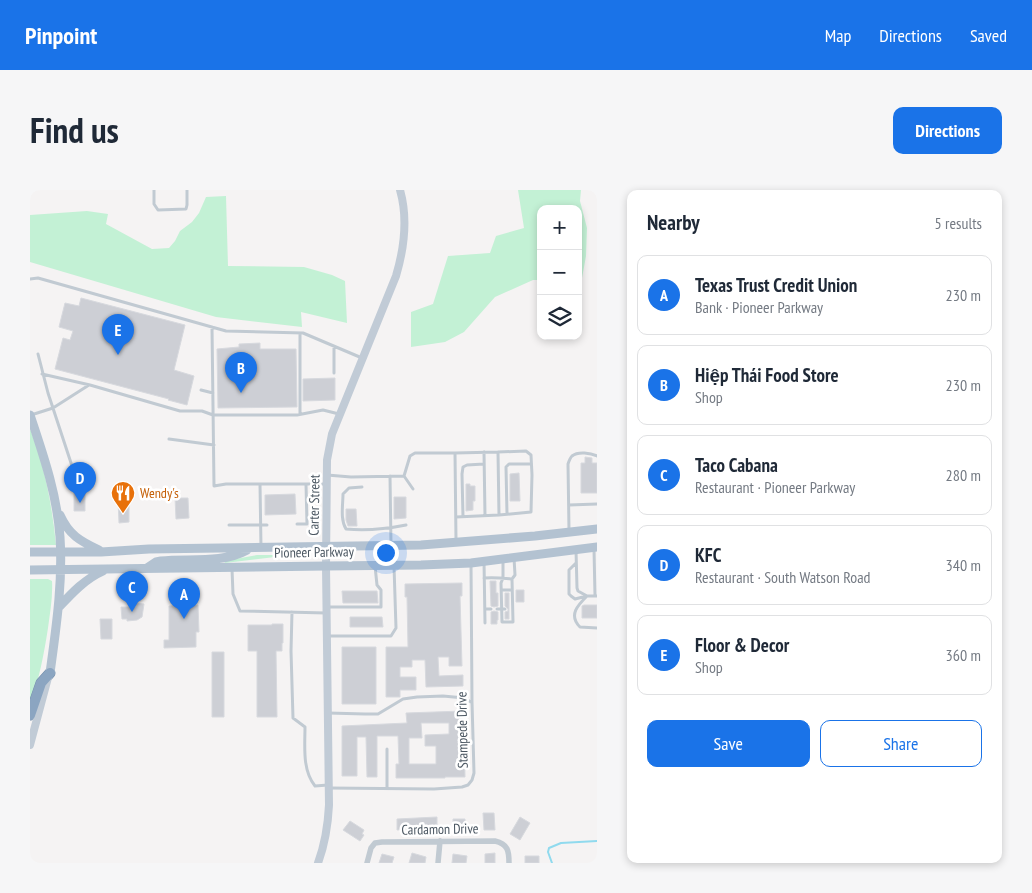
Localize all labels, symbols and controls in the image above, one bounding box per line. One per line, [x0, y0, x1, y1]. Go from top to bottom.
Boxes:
text: Pinpoint [25, 20, 97, 51]
text: Map [825, 24, 851, 47]
text: Directions [879, 24, 942, 47]
text: Saved [970, 24, 1007, 47]
text: Find us [30, 107, 119, 153]
button: Directions [893, 107, 1002, 154]
map controls [537, 205, 582, 340]
button: + [537, 205, 582, 250]
text: Nearby [647, 209, 700, 236]
text: 5 results [935, 213, 982, 233]
button: − [537, 250, 582, 295]
text: Texas Trust Credit Union [695, 273, 857, 297]
text: A [660, 285, 668, 305]
text: 230 m [946, 285, 981, 305]
button: layers [537, 295, 582, 340]
text: Bank · Pioneer Parkway [695, 297, 823, 317]
pin: E [102, 314, 134, 355]
pin: B [225, 352, 257, 393]
text: Hiệp Thái Food Store [695, 363, 839, 387]
text: B [660, 375, 668, 395]
text: 230 m [946, 375, 981, 395]
text: Shop [695, 387, 723, 407]
text: Taco Cabana [695, 453, 778, 477]
pin: D [64, 462, 96, 503]
text: C [660, 465, 668, 485]
text: 280 m [946, 465, 981, 485]
street label: Carter Street [304, 474, 324, 536]
text: Restaurant · Pioneer Parkway [695, 477, 855, 497]
restaurant icon: Wendy's [110, 480, 136, 514]
place label: Wendy's [140, 484, 179, 502]
your location [373, 540, 399, 566]
street label: Pioneer Parkway [274, 542, 355, 562]
text: KFC [695, 543, 722, 567]
text: D [660, 555, 668, 575]
text: 340 m [946, 555, 981, 575]
text: Restaurant · South Watson Road [695, 567, 871, 587]
pin: C [116, 571, 148, 612]
pin: A [168, 578, 200, 619]
text: Floor & Decor [695, 633, 789, 657]
text: E [661, 645, 667, 665]
text: 360 m [946, 645, 981, 665]
text: Shop [695, 657, 723, 677]
street label: Stampede Drive [452, 691, 472, 768]
button: Save [647, 720, 810, 767]
button: Share [820, 720, 982, 767]
street label: Cardamon Drive [401, 819, 479, 839]

